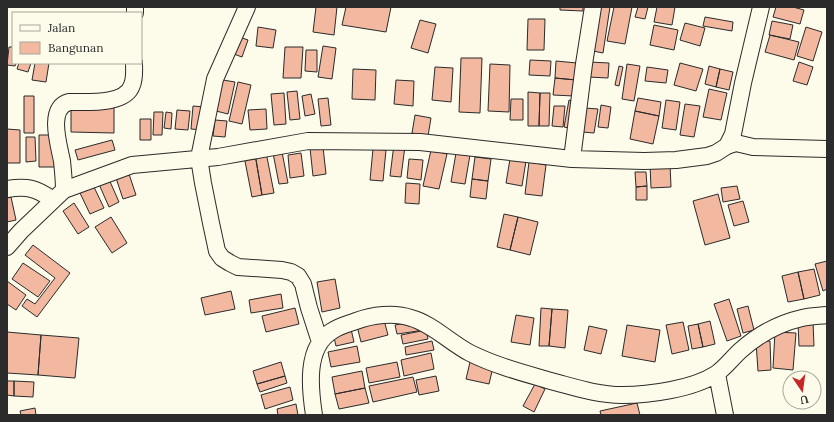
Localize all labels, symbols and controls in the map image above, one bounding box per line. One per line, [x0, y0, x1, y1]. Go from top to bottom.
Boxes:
legend [12, 12, 142, 64]
text: Jalan [47, 20, 75, 35]
text: Bangunan [48, 40, 104, 55]
north arrow [782, 370, 822, 410]
text: U [798, 392, 810, 408]

